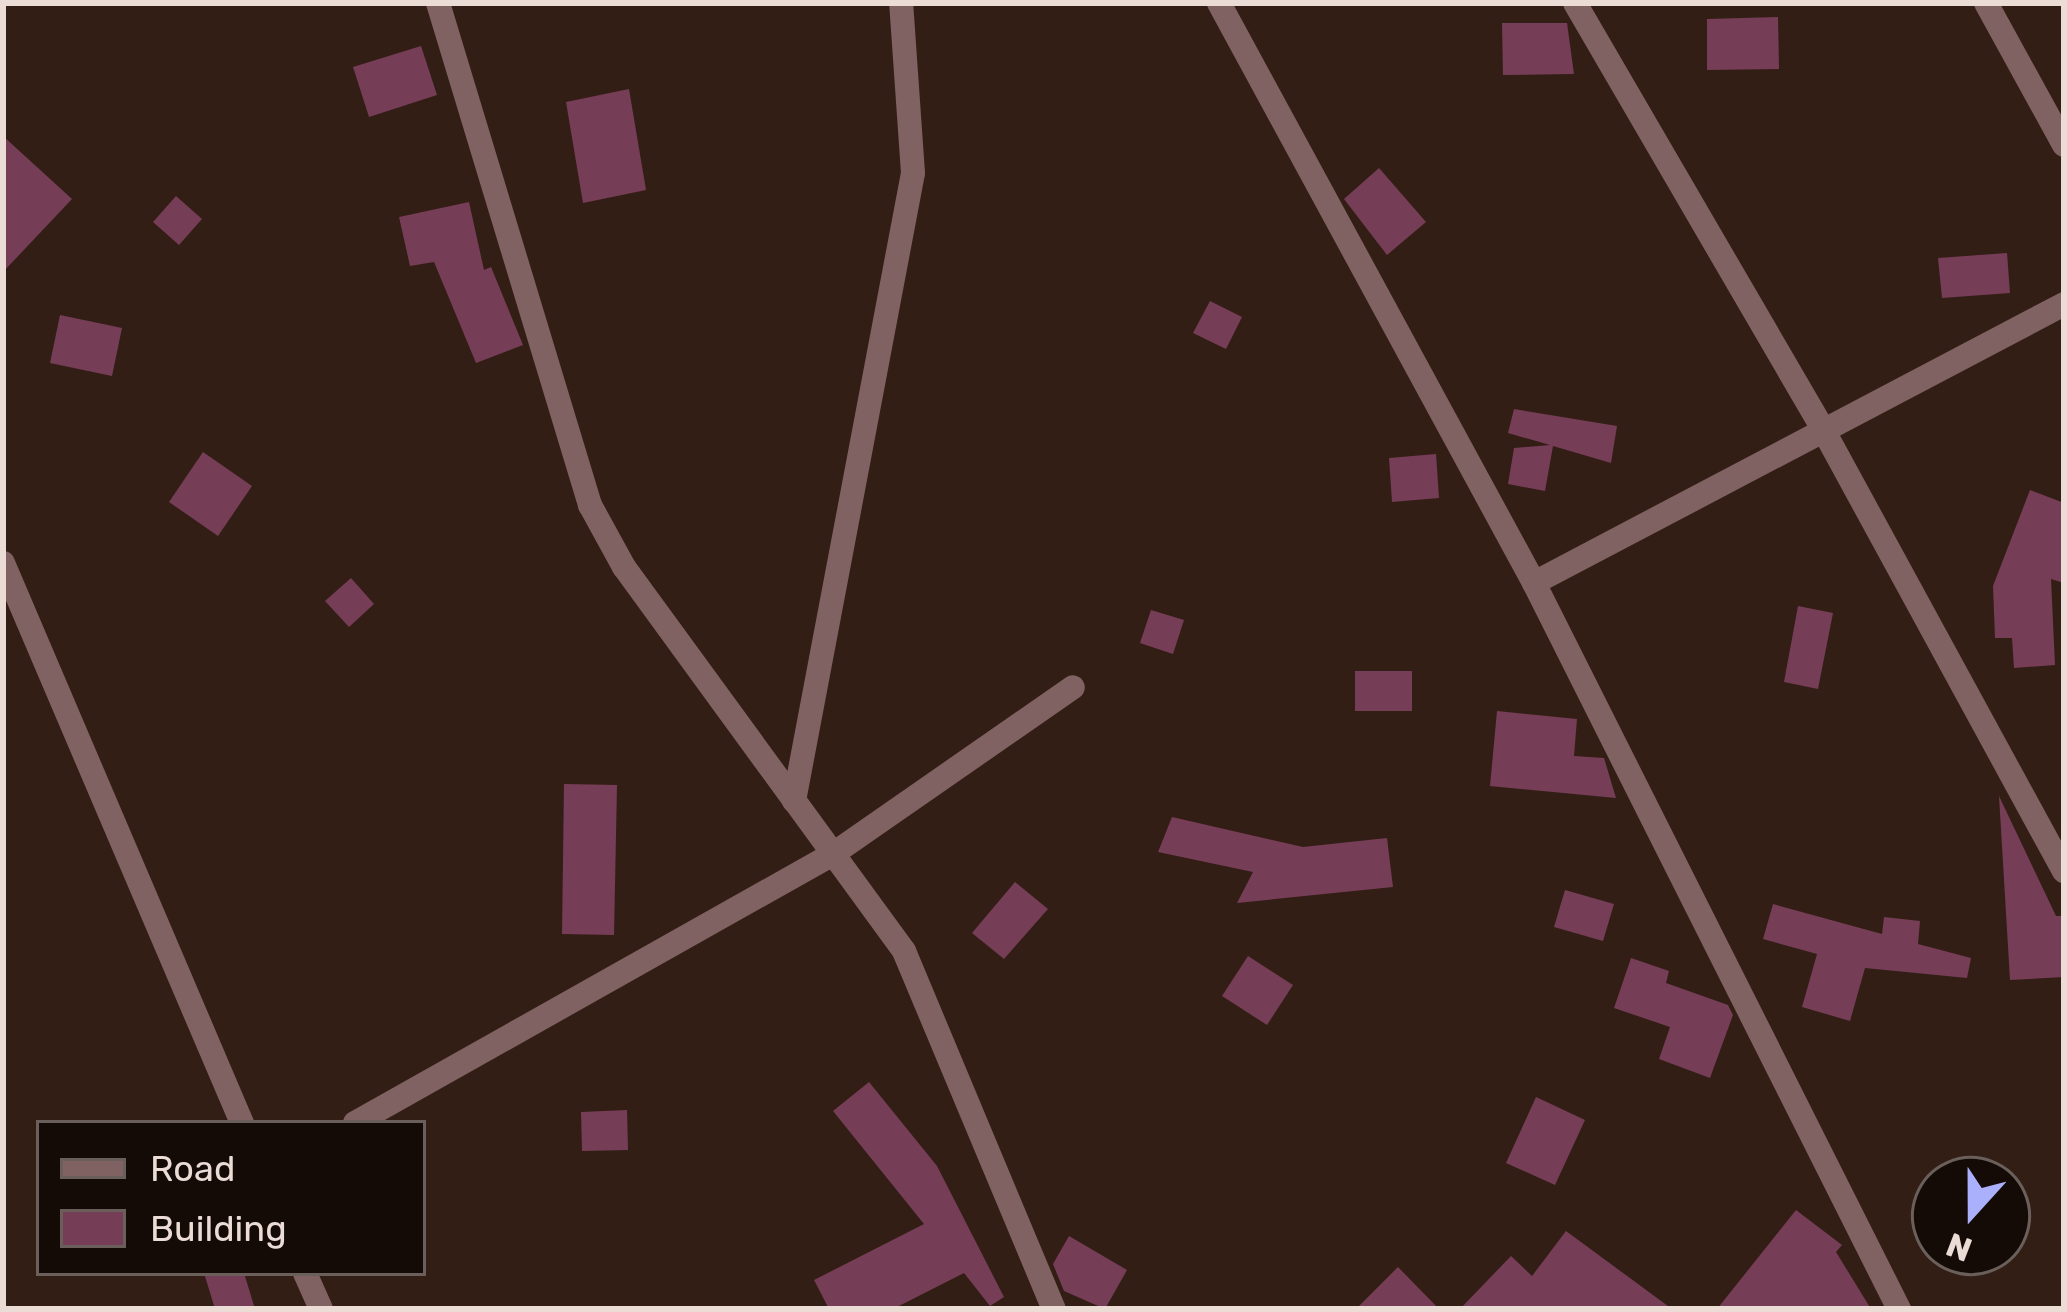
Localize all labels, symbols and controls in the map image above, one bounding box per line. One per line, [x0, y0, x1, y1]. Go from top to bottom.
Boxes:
legend [36, 1120, 426, 1276]
text: Road [150, 1147, 235, 1190]
north arrow [1911, 1156, 2031, 1276]
text: Building [150, 1207, 287, 1250]
text: N [1941, 1225, 1977, 1270]

